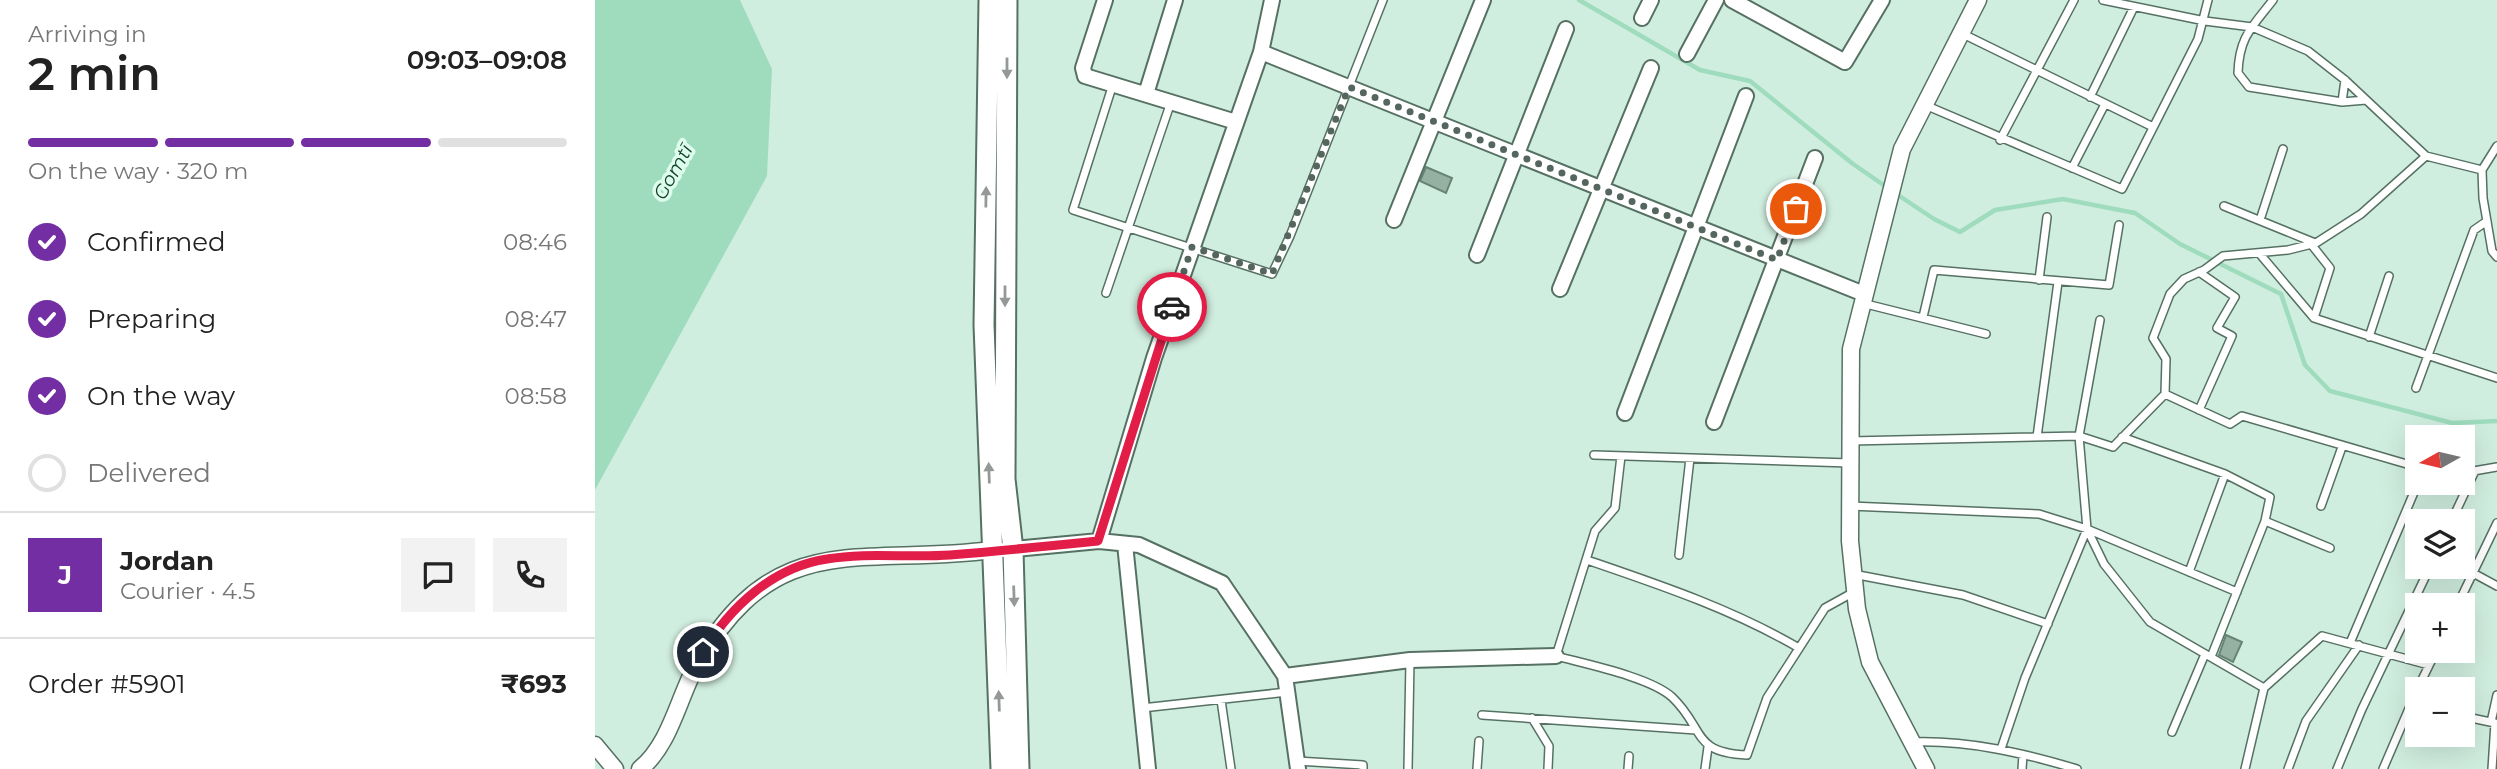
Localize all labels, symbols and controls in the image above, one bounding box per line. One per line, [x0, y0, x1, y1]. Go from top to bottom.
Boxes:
text: Arriving in [28, 20, 147, 48]
text: 09:03–09:08 [407, 44, 567, 76]
text: 2 min [28, 45, 161, 102]
one-way arrow [1001, 57, 1012, 79]
water label: Gomtī [648, 139, 698, 204]
text: On the way · 320 m [28, 157, 248, 185]
pin [1766, 179, 1826, 239]
one-way arrow [980, 186, 992, 208]
icon: bag [1777, 190, 1815, 228]
icon: check [28, 223, 66, 261]
text: Confirmed [87, 226, 226, 258]
text: 08:46 [503, 228, 567, 256]
courier [1137, 272, 1207, 342]
one-way arrow [999, 285, 1011, 307]
icon: car [1153, 288, 1191, 326]
icon: check [28, 300, 66, 338]
text: Preparing [87, 303, 216, 335]
text: 08:47 [505, 305, 567, 333]
icon: check [28, 377, 66, 415]
text: On the way [87, 380, 235, 412]
text: 08:58 [505, 382, 567, 410]
north arrow [2405, 425, 2475, 495]
map controls [2405, 425, 2475, 747]
text: Delivered [87, 457, 211, 489]
one-way arrow [983, 462, 995, 484]
button: layers [2405, 509, 2475, 579]
button: chat [401, 538, 475, 612]
button: phone [493, 538, 567, 612]
text: Jordan [120, 545, 214, 577]
text: J [58, 559, 72, 591]
text: Courier · 4.5 [120, 577, 255, 605]
one-way arrow [1009, 586, 1020, 608]
button: + [2405, 593, 2475, 663]
pin [673, 622, 733, 682]
icon: home [684, 633, 722, 671]
text: Order #5901 [28, 668, 186, 700]
text: ₹693 [500, 668, 567, 700]
button: − [2405, 677, 2475, 747]
one-way arrow [993, 690, 1004, 712]

